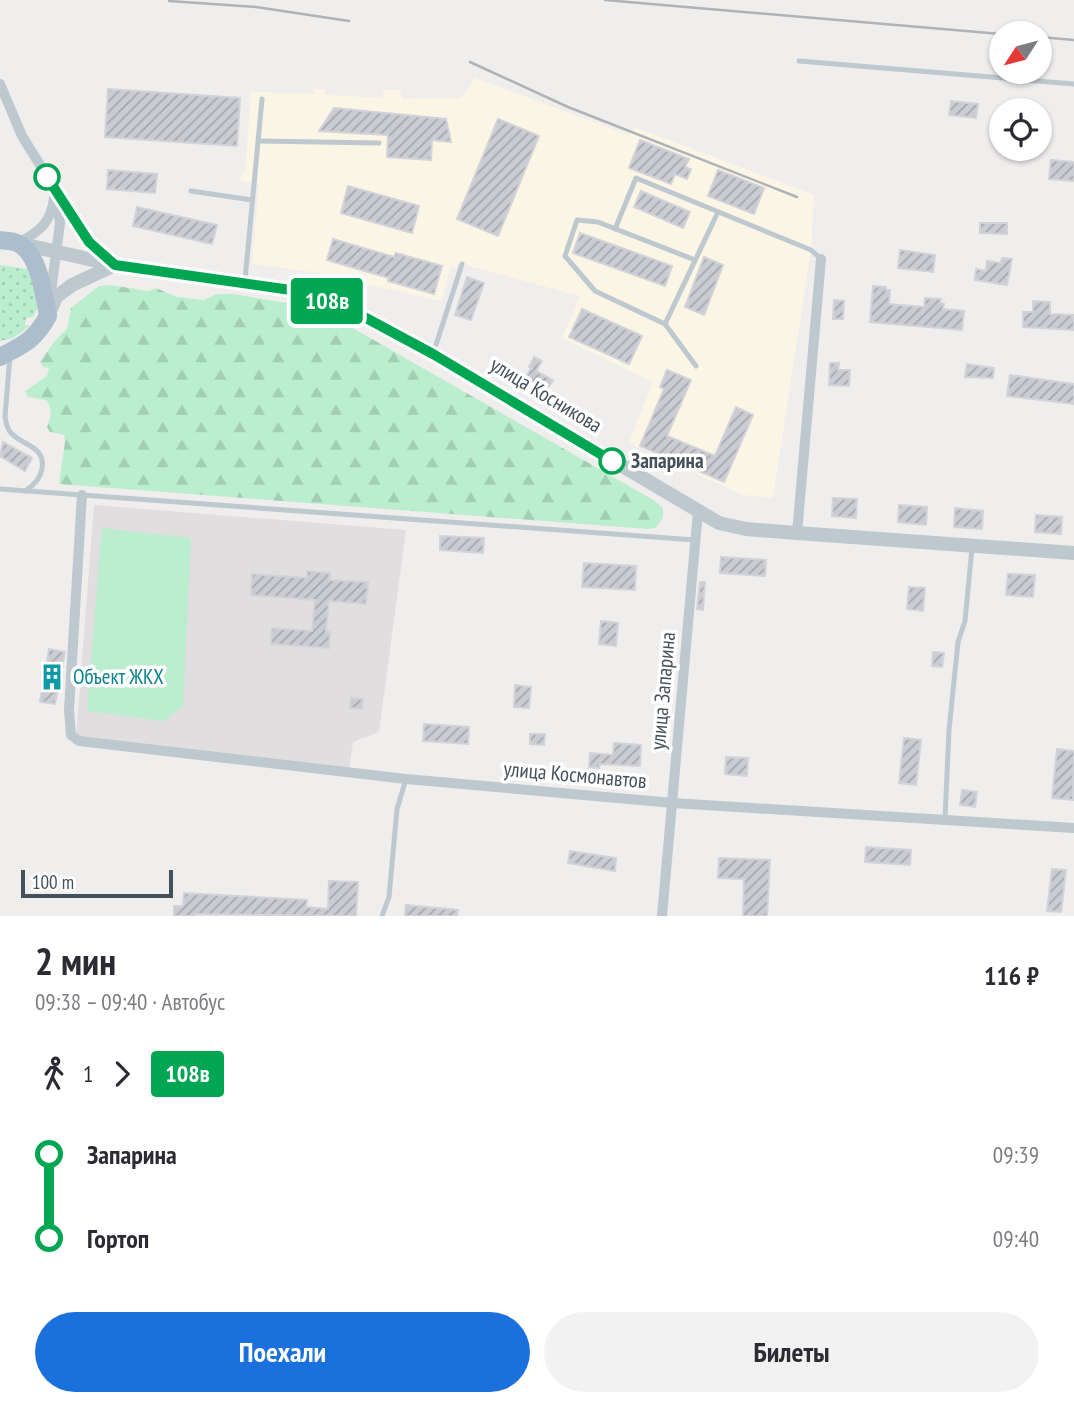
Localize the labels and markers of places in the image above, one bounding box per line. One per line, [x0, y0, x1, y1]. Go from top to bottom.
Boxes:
unlabelled marker [34, 164, 60, 190]
place label: Запарина [631, 447, 704, 474]
marker: Запарина [599, 448, 625, 474]
building icon: Объект ЖКХ [37, 662, 67, 692]
place label: Объект ЖКХ [73, 663, 164, 690]

